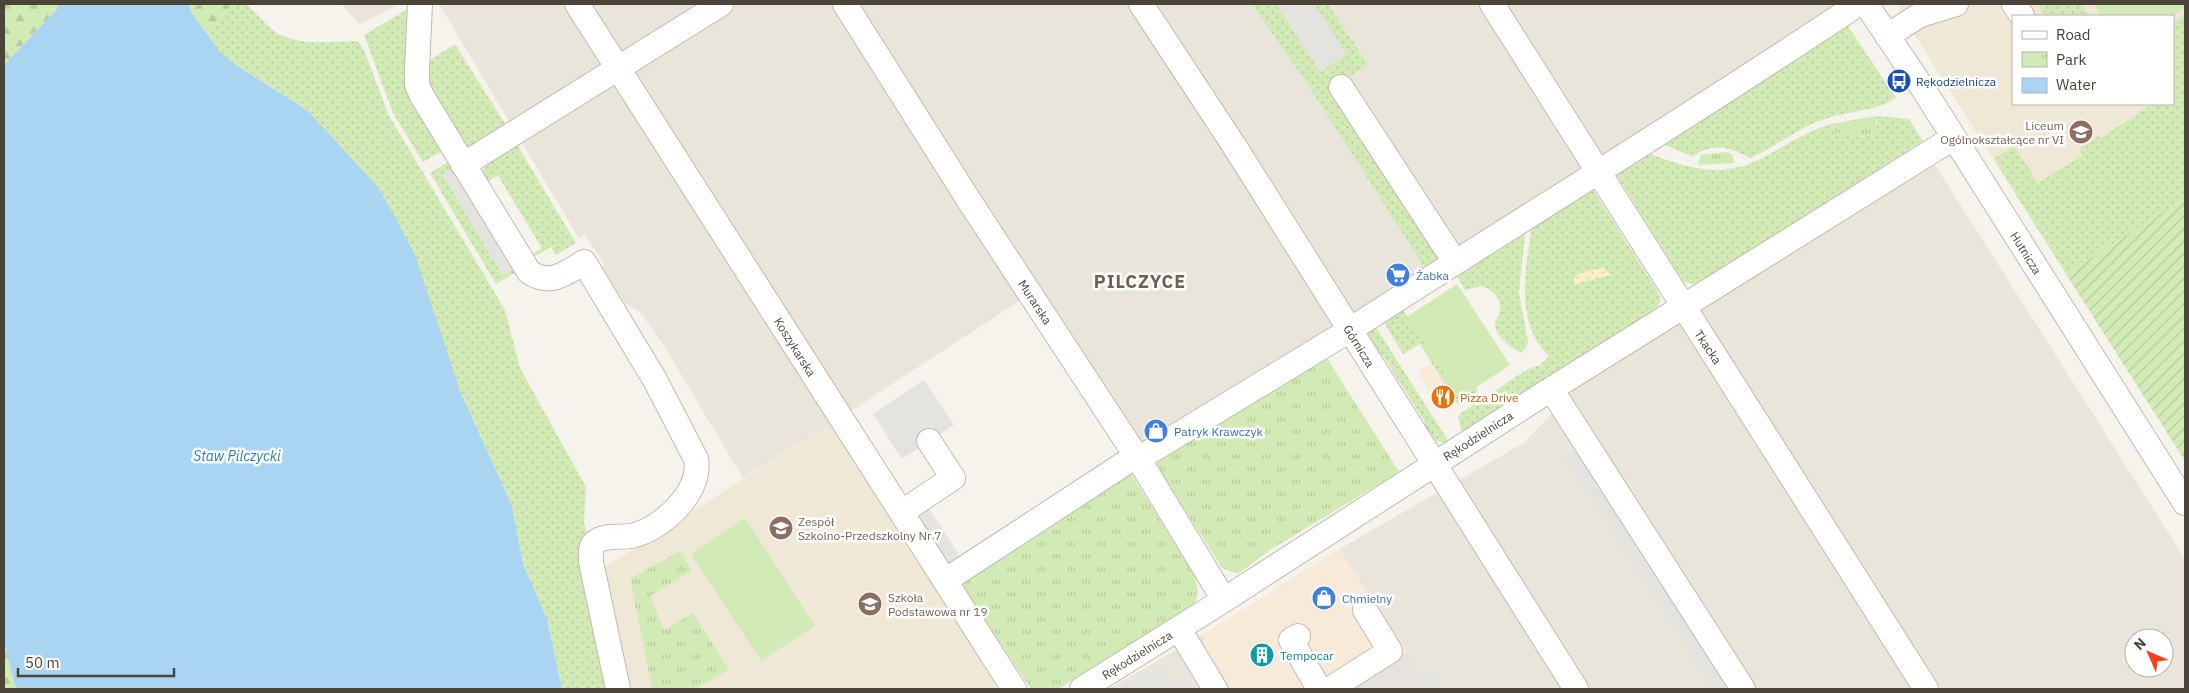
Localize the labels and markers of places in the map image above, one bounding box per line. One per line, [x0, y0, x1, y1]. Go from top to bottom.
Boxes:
bus stop icon: Rękodzielnicza [1886, 68, 1912, 94]
place label: Rękodzielnicza [1916, 74, 1997, 89]
place label: Liceum Ogólnokształcące nr VI [1940, 118, 2064, 147]
school or university icon: Liceum Ogólnokształcące nr VI [2068, 119, 2094, 145]
supermarket icon: Żabka [1385, 262, 1411, 288]
place label: Żabka [1416, 268, 1450, 283]
restaurant icon: Pizza Drive [1430, 384, 1456, 410]
place label: Pizza Drive [1460, 390, 1519, 405]
shop icon: Patryk Krawczyk [1143, 418, 1169, 444]
place label: Patryk Krawczyk [1174, 424, 1263, 439]
place label: Zespół Szkolno-Przedszkolny Nr 7 [798, 514, 942, 543]
school or university icon: Zespół Szkolno-Przedszkolny Nr 7 [768, 515, 794, 541]
shop icon: Chmielny [1311, 585, 1337, 611]
place label: Szkoła Podstawowa nr 19 [888, 590, 988, 619]
school or university icon: Szkoła Podstawowa nr 19 [857, 591, 883, 617]
place label: Chmielny [1342, 591, 1392, 606]
building icon: Tempocar [1249, 642, 1275, 668]
place label: Tempocar [1280, 648, 1334, 663]

